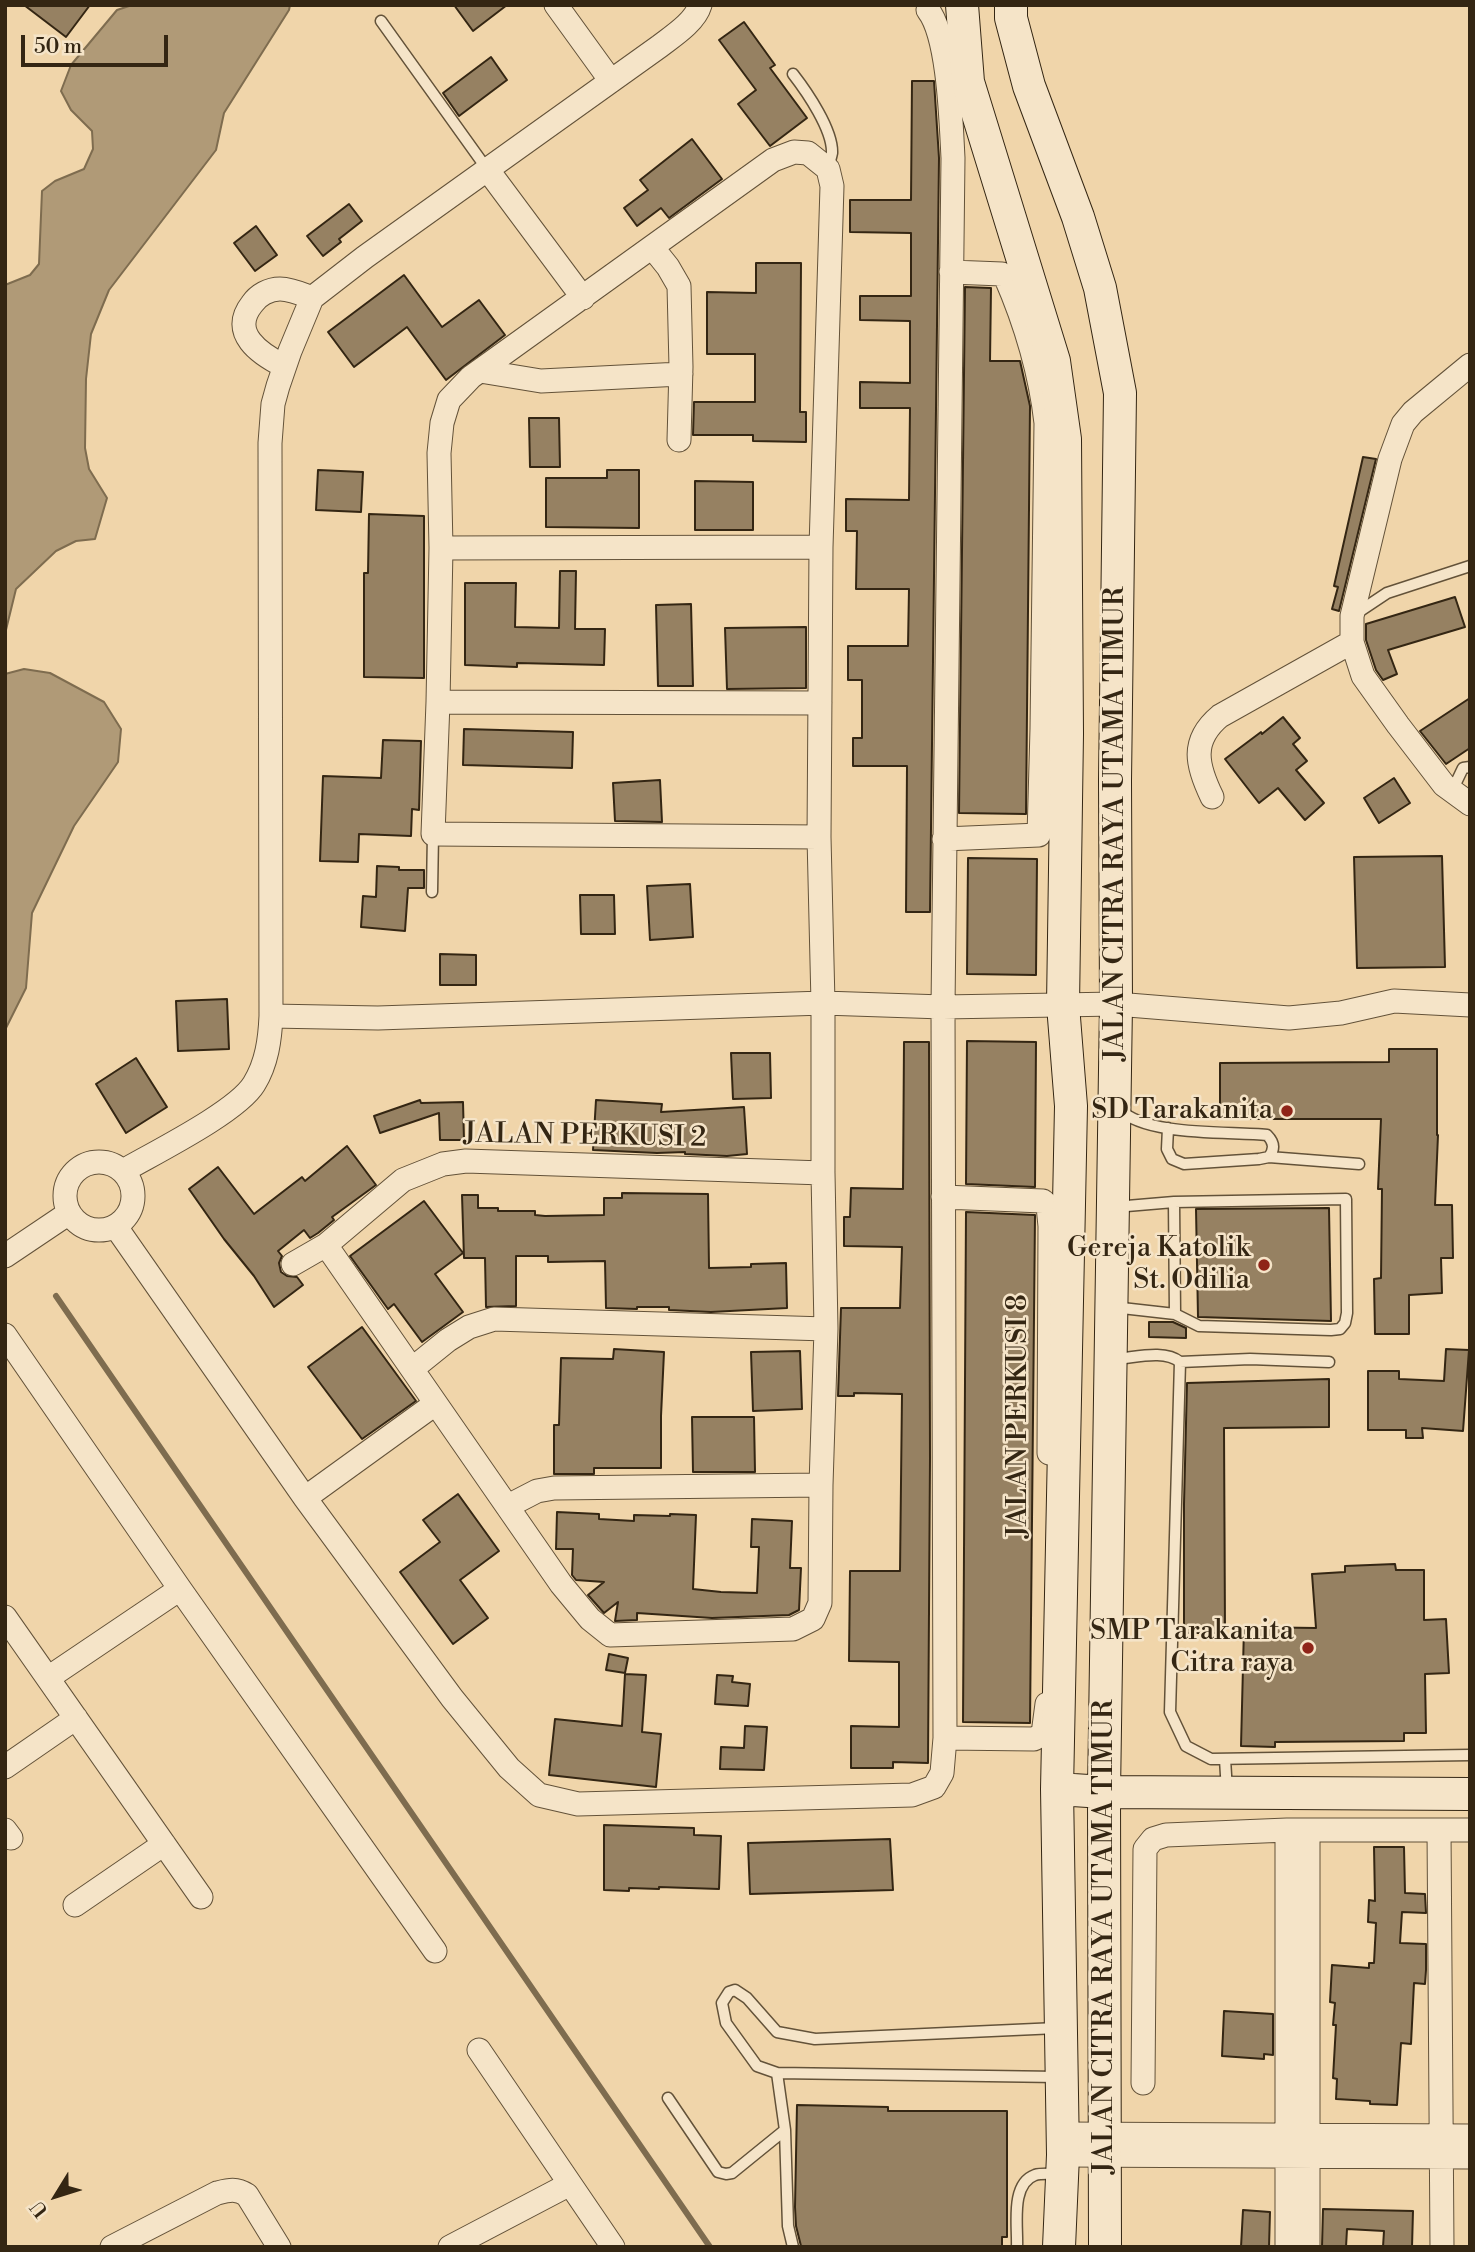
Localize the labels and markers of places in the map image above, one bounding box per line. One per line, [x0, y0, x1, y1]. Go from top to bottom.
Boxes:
place label: SD Tarakanita [1091, 1094, 1273, 1128]
marker: SD Tarakanita [1279, 1103, 1295, 1119]
place label: Gereja Katolik St. Odilia [1067, 1232, 1250, 1298]
marker: Gereja Katolik St. Odilia [1256, 1257, 1272, 1273]
place label: SMP Tarakanita Citra raya [1090, 1615, 1294, 1681]
marker: SMP Tarakanita Citra raya [1300, 1640, 1316, 1656]

